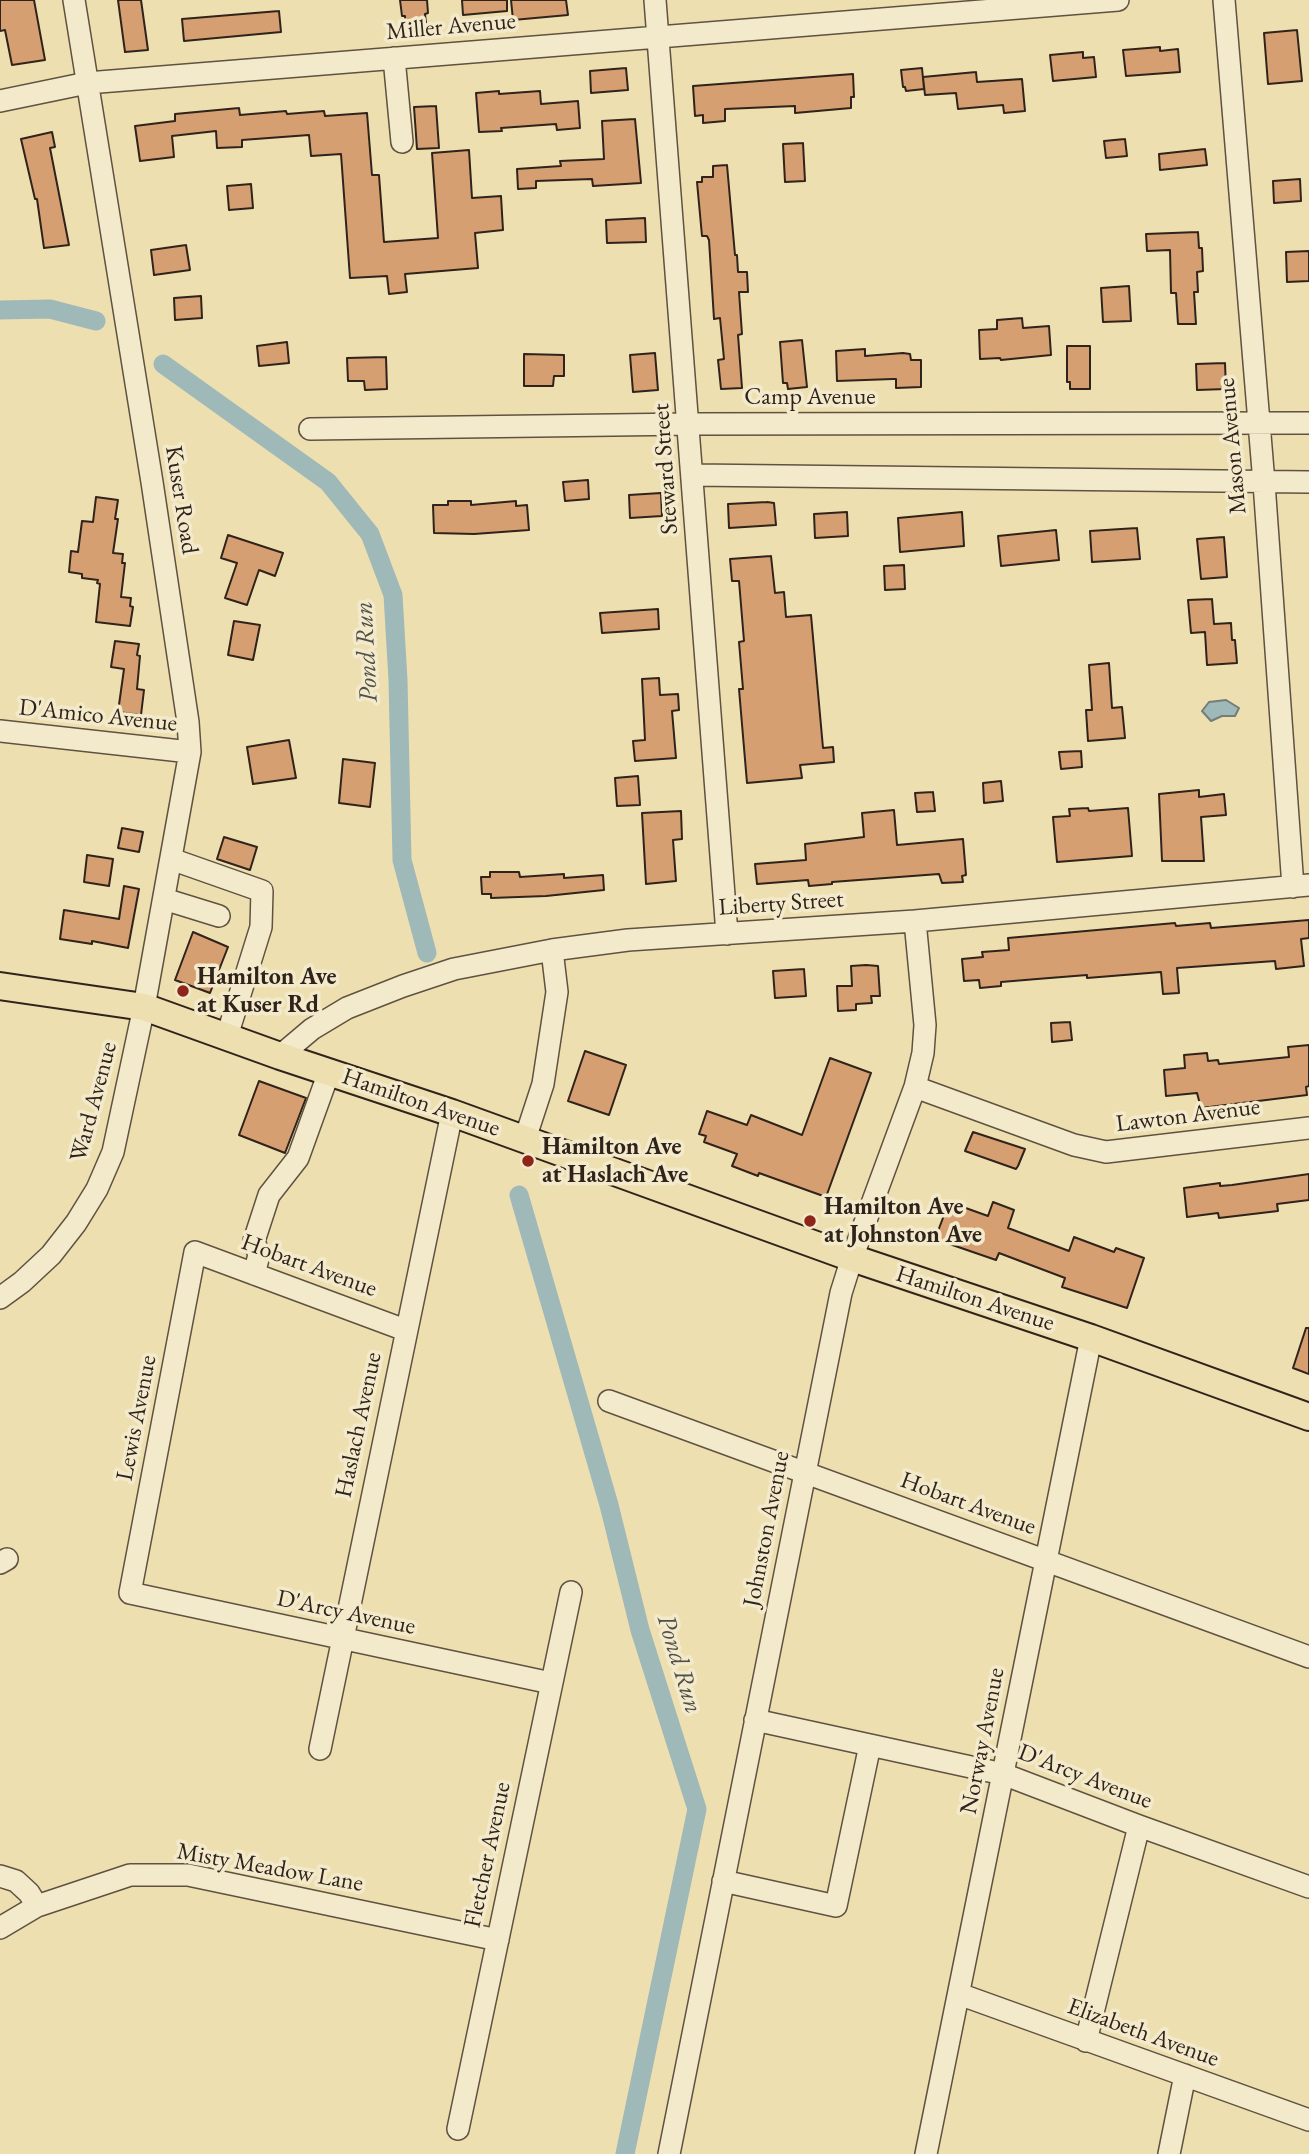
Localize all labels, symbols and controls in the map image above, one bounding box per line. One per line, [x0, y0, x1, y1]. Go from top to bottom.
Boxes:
street label: Miller Avenue [385, 7, 517, 47]
street label: Mason Avenue [1213, 377, 1253, 515]
street label: Camp Avenue [744, 383, 876, 411]
street label: Steward Street [647, 402, 685, 536]
street label: Kuser Road [158, 444, 204, 556]
water label: Pond Run [349, 601, 385, 703]
street label: D'Amico Avenue [17, 693, 179, 739]
street label: Liberty Street [718, 885, 844, 923]
place label: Hamilton Ave at Kuser Rd [197, 963, 337, 1019]
marker: Hamilton Ave at Kuser Rd [175, 983, 191, 999]
street label: Ward Avenue [64, 1039, 124, 1165]
street label: Hamilton Avenue [338, 1063, 504, 1143]
street label: Lawton Avenue [1114, 1093, 1262, 1139]
place label: Hamilton Ave at Haslach Ave [542, 1133, 688, 1189]
marker: Hamilton Ave at Haslach Ave [520, 1153, 536, 1169]
place label: Hamilton Ave at Johnston Ave [824, 1193, 982, 1249]
marker: Hamilton Ave at Johnston Ave [802, 1213, 818, 1229]
street label: Hobart Avenue [237, 1228, 381, 1304]
street label: Hamilton Avenue [892, 1260, 1058, 1338]
street label: Haslach Avenue [330, 1350, 388, 1500]
street label: Lewis Avenue [111, 1353, 163, 1483]
street label: Johnston Avenue [738, 1449, 796, 1609]
street label: Hobart Avenue [896, 1466, 1040, 1542]
street label: D'Arcy Avenue [274, 1584, 418, 1642]
water label: Pond Run [649, 1611, 709, 1717]
street label: Norway Avenue [955, 1665, 1011, 1817]
street label: D'Arcy Avenue [1014, 1738, 1156, 1816]
street label: Fletcher Avenue [459, 1780, 517, 1930]
street label: Misty Meadow Lane [175, 1837, 365, 1899]
street label: Elizabeth Avenue [1063, 1992, 1223, 2074]

